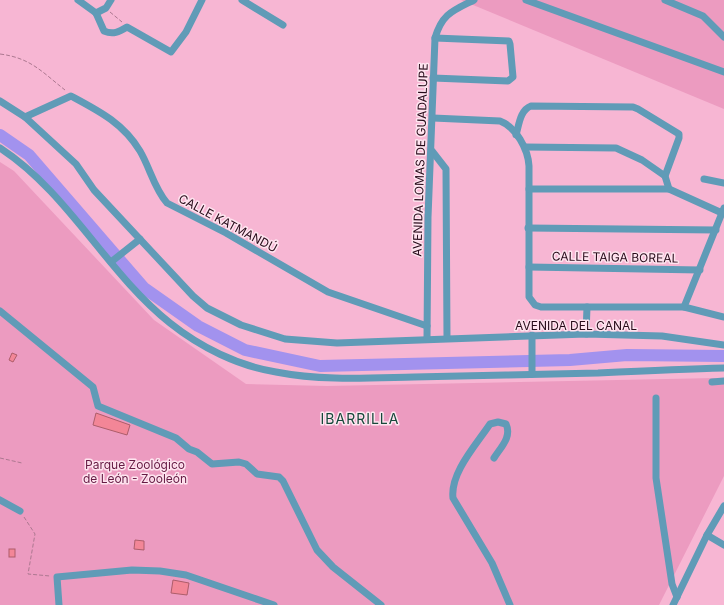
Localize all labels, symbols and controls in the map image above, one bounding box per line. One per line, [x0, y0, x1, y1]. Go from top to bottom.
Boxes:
street label: AVENIDA LOMAS DE GUADALUPE [409, 63, 431, 257]
street label: CALLE KATMANDÚ [176, 191, 280, 255]
street label: CALLE TAIGA BOREAL [552, 248, 679, 266]
street label: AVENIDA DEL CANAL [515, 318, 637, 333]
district label: IBARRILLA [321, 410, 399, 427]
park label: Parque Zoológico de León - Zooleón [83, 457, 187, 486]

